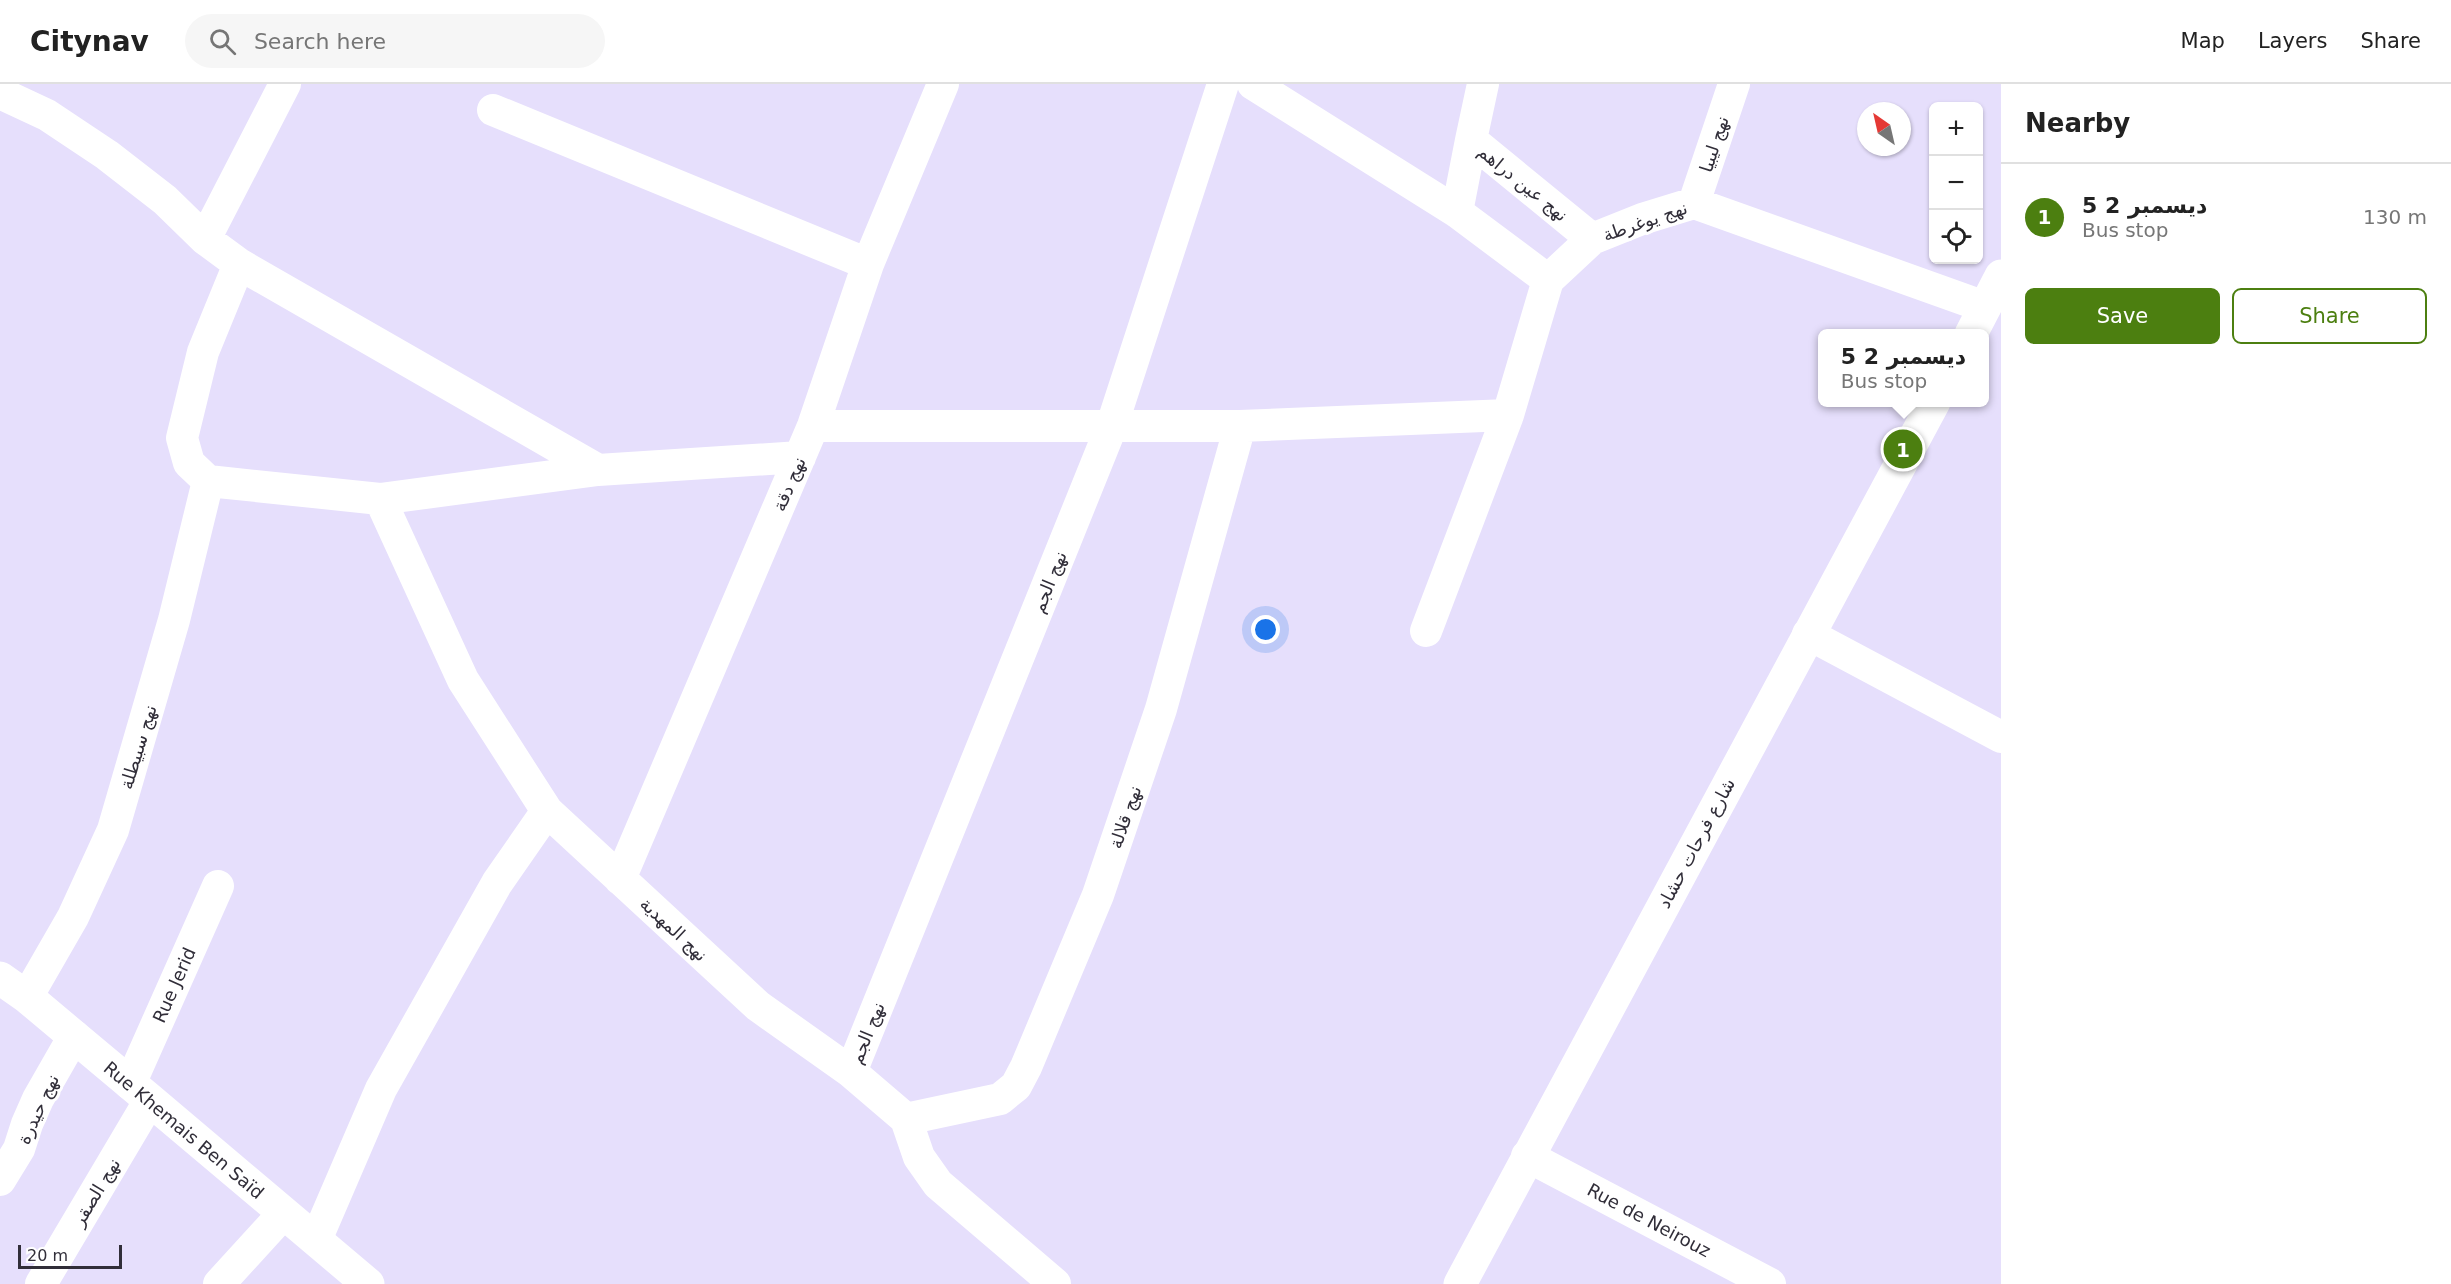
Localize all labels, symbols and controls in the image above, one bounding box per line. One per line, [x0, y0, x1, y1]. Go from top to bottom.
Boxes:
search box [185, 14, 605, 68]
text: Citynav [30, 25, 149, 58]
icon: search [206, 25, 239, 58]
text: Search here [254, 29, 386, 54]
text: Map [2181, 29, 2225, 53]
text: Layers [2258, 29, 2327, 53]
text: Share [2360, 29, 2421, 53]
north arrow [1857, 102, 1911, 156]
map controls [1929, 102, 1983, 264]
button: + [1929, 102, 1983, 156]
text: Nearby [2025, 108, 2130, 138]
street label: نهج ليبيا [1695, 113, 1734, 175]
street label: نهج عين دراهم [1473, 140, 1572, 226]
button: − [1929, 156, 1983, 210]
text: 5 ديسمبر 2 [2082, 193, 2207, 218]
street label: نهج يوغرطة [1600, 197, 1690, 246]
text: 1 [2038, 205, 2051, 229]
text: 130 m [2363, 205, 2427, 229]
button: locate [1929, 210, 1983, 264]
text: Bus stop [2082, 218, 2168, 242]
button: Save [2025, 288, 2220, 344]
button: Share [2232, 288, 2427, 344]
popup [1818, 329, 1989, 407]
text: 5 ديسمبر 2 [1841, 344, 1966, 369]
text: Bus stop [1841, 369, 1927, 393]
pin: 1 [1884, 426, 1922, 472]
street label: نهج دقة [768, 454, 811, 515]
street label: نهج الجم [1027, 548, 1072, 616]
your location [1251, 615, 1280, 644]
street label: نهج سبيطلة [115, 702, 162, 792]
street label: شارع فرحات حشاد [1653, 774, 1740, 912]
street label: نهج قلالة [1104, 783, 1146, 852]
street label: نهج المهدية [635, 893, 712, 966]
street label: Rue Jerid [148, 944, 200, 1026]
street label: نهج الجم [845, 999, 890, 1067]
street label: Rue Khemais Ben Saïd [100, 1057, 268, 1203]
street label: نهج حيدرة [13, 1071, 64, 1148]
street label: نهج الصقر [67, 1154, 125, 1231]
street label: Rue de Neirouz [1584, 1179, 1714, 1261]
scale bar [18, 1242, 122, 1270]
text: 20 m [27, 1246, 68, 1265]

